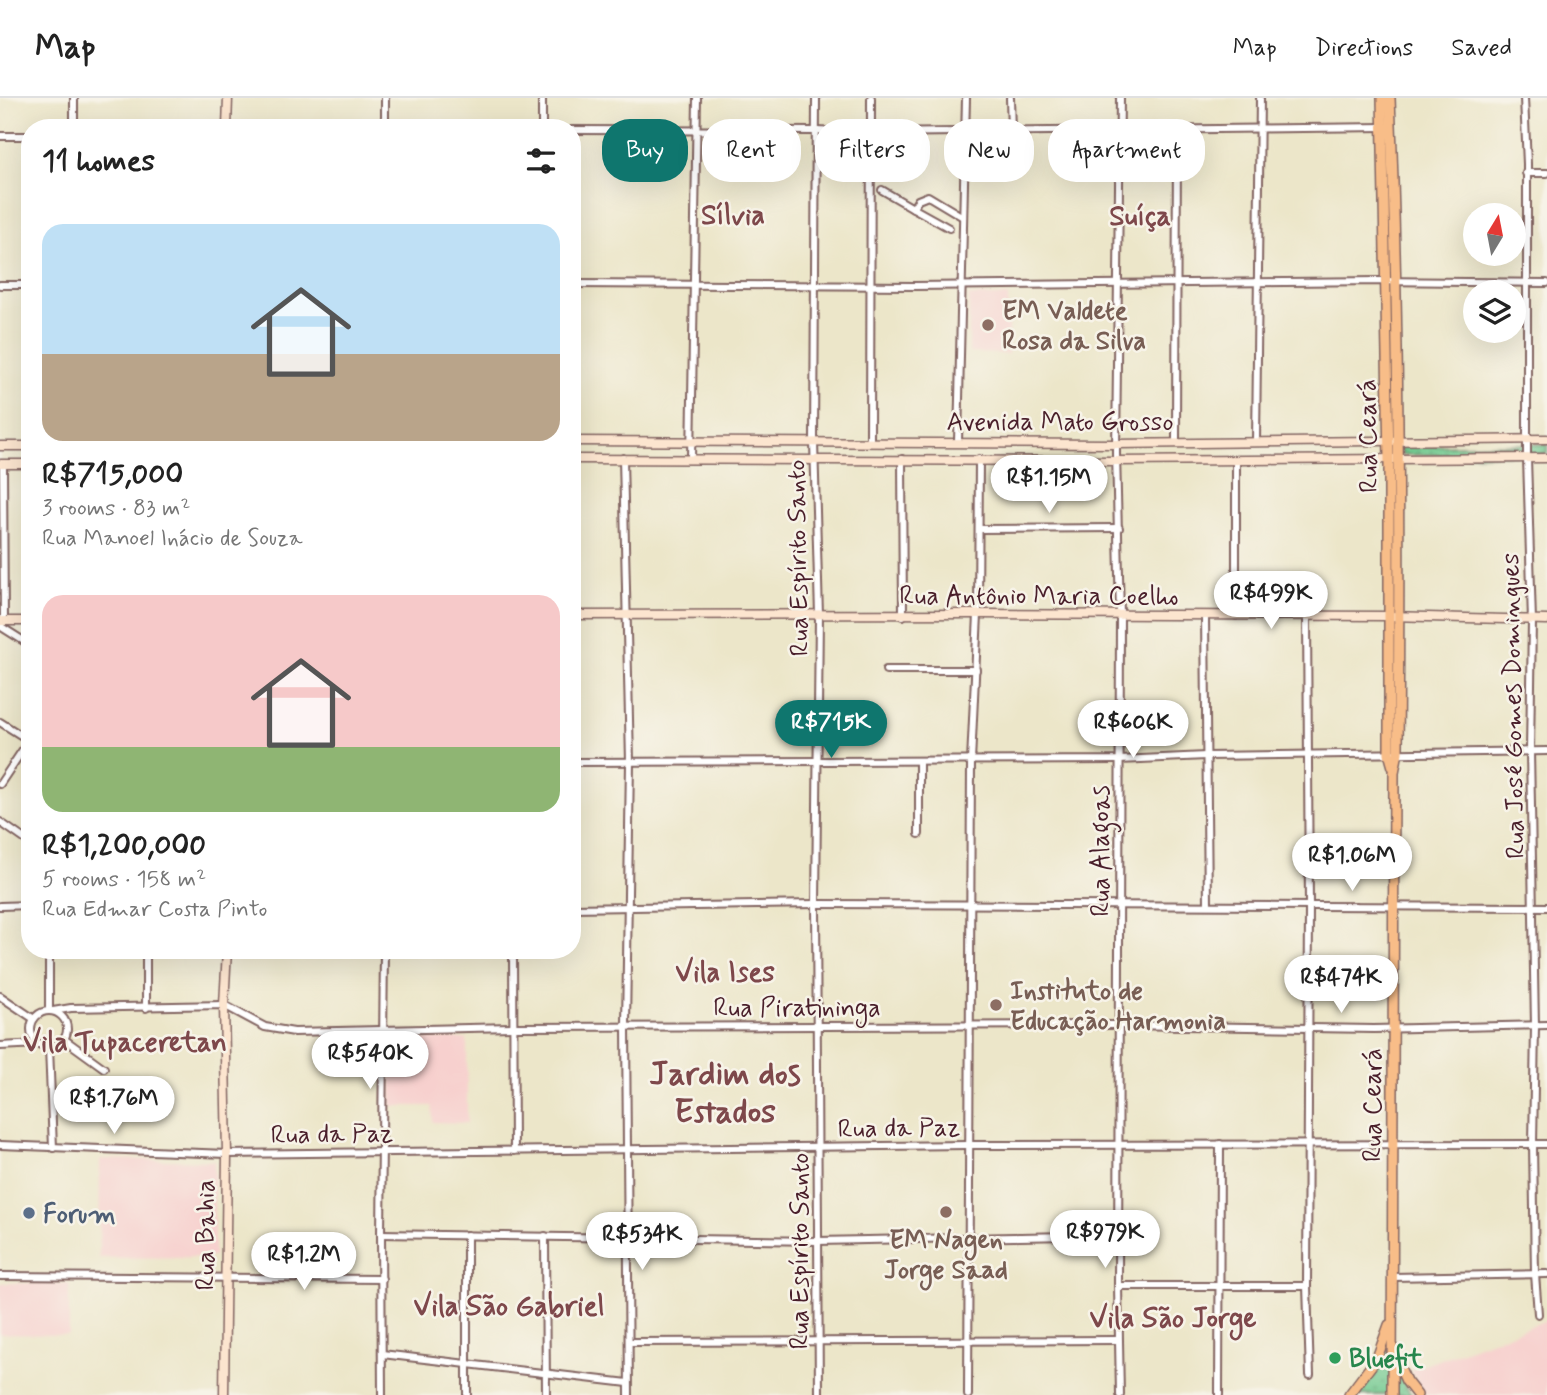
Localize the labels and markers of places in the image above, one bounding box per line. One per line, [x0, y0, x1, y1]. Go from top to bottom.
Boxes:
place label: EM Valdete Rosa da Silva [1002, 295, 1146, 359]
marker: EM Valdete Rosa da Silva [980, 317, 996, 333]
pin: R$1.15M [984, 456, 1114, 515]
pin: R$499K [1214, 572, 1328, 631]
pin: R$715K [774, 700, 888, 760]
pin: R$606K [1076, 700, 1190, 760]
pin: R$1.06M [1287, 834, 1417, 893]
pin: R$474K [1284, 956, 1398, 1015]
place label: Instituto de Educação Harmonia [1010, 975, 1226, 1039]
marker: Instituto de Educação Harmonia [988, 997, 1004, 1013]
pin: R$540K [313, 1032, 427, 1091]
pin: R$1.76M [49, 1076, 179, 1136]
place label: Forum [43, 1198, 116, 1232]
marker: EM Nagen Jorge Saad [938, 1204, 954, 1220]
marker: Forum [21, 1205, 37, 1221]
pin: R$979K [1048, 1210, 1162, 1270]
pin: R$534K [585, 1212, 699, 1272]
place label: EM Nagen Jorge Saad [884, 1224, 1008, 1291]
pin: R$1.2M [247, 1232, 361, 1292]
place label: Bluefit [1349, 1343, 1424, 1377]
marker: Bluefit [1327, 1350, 1343, 1366]

